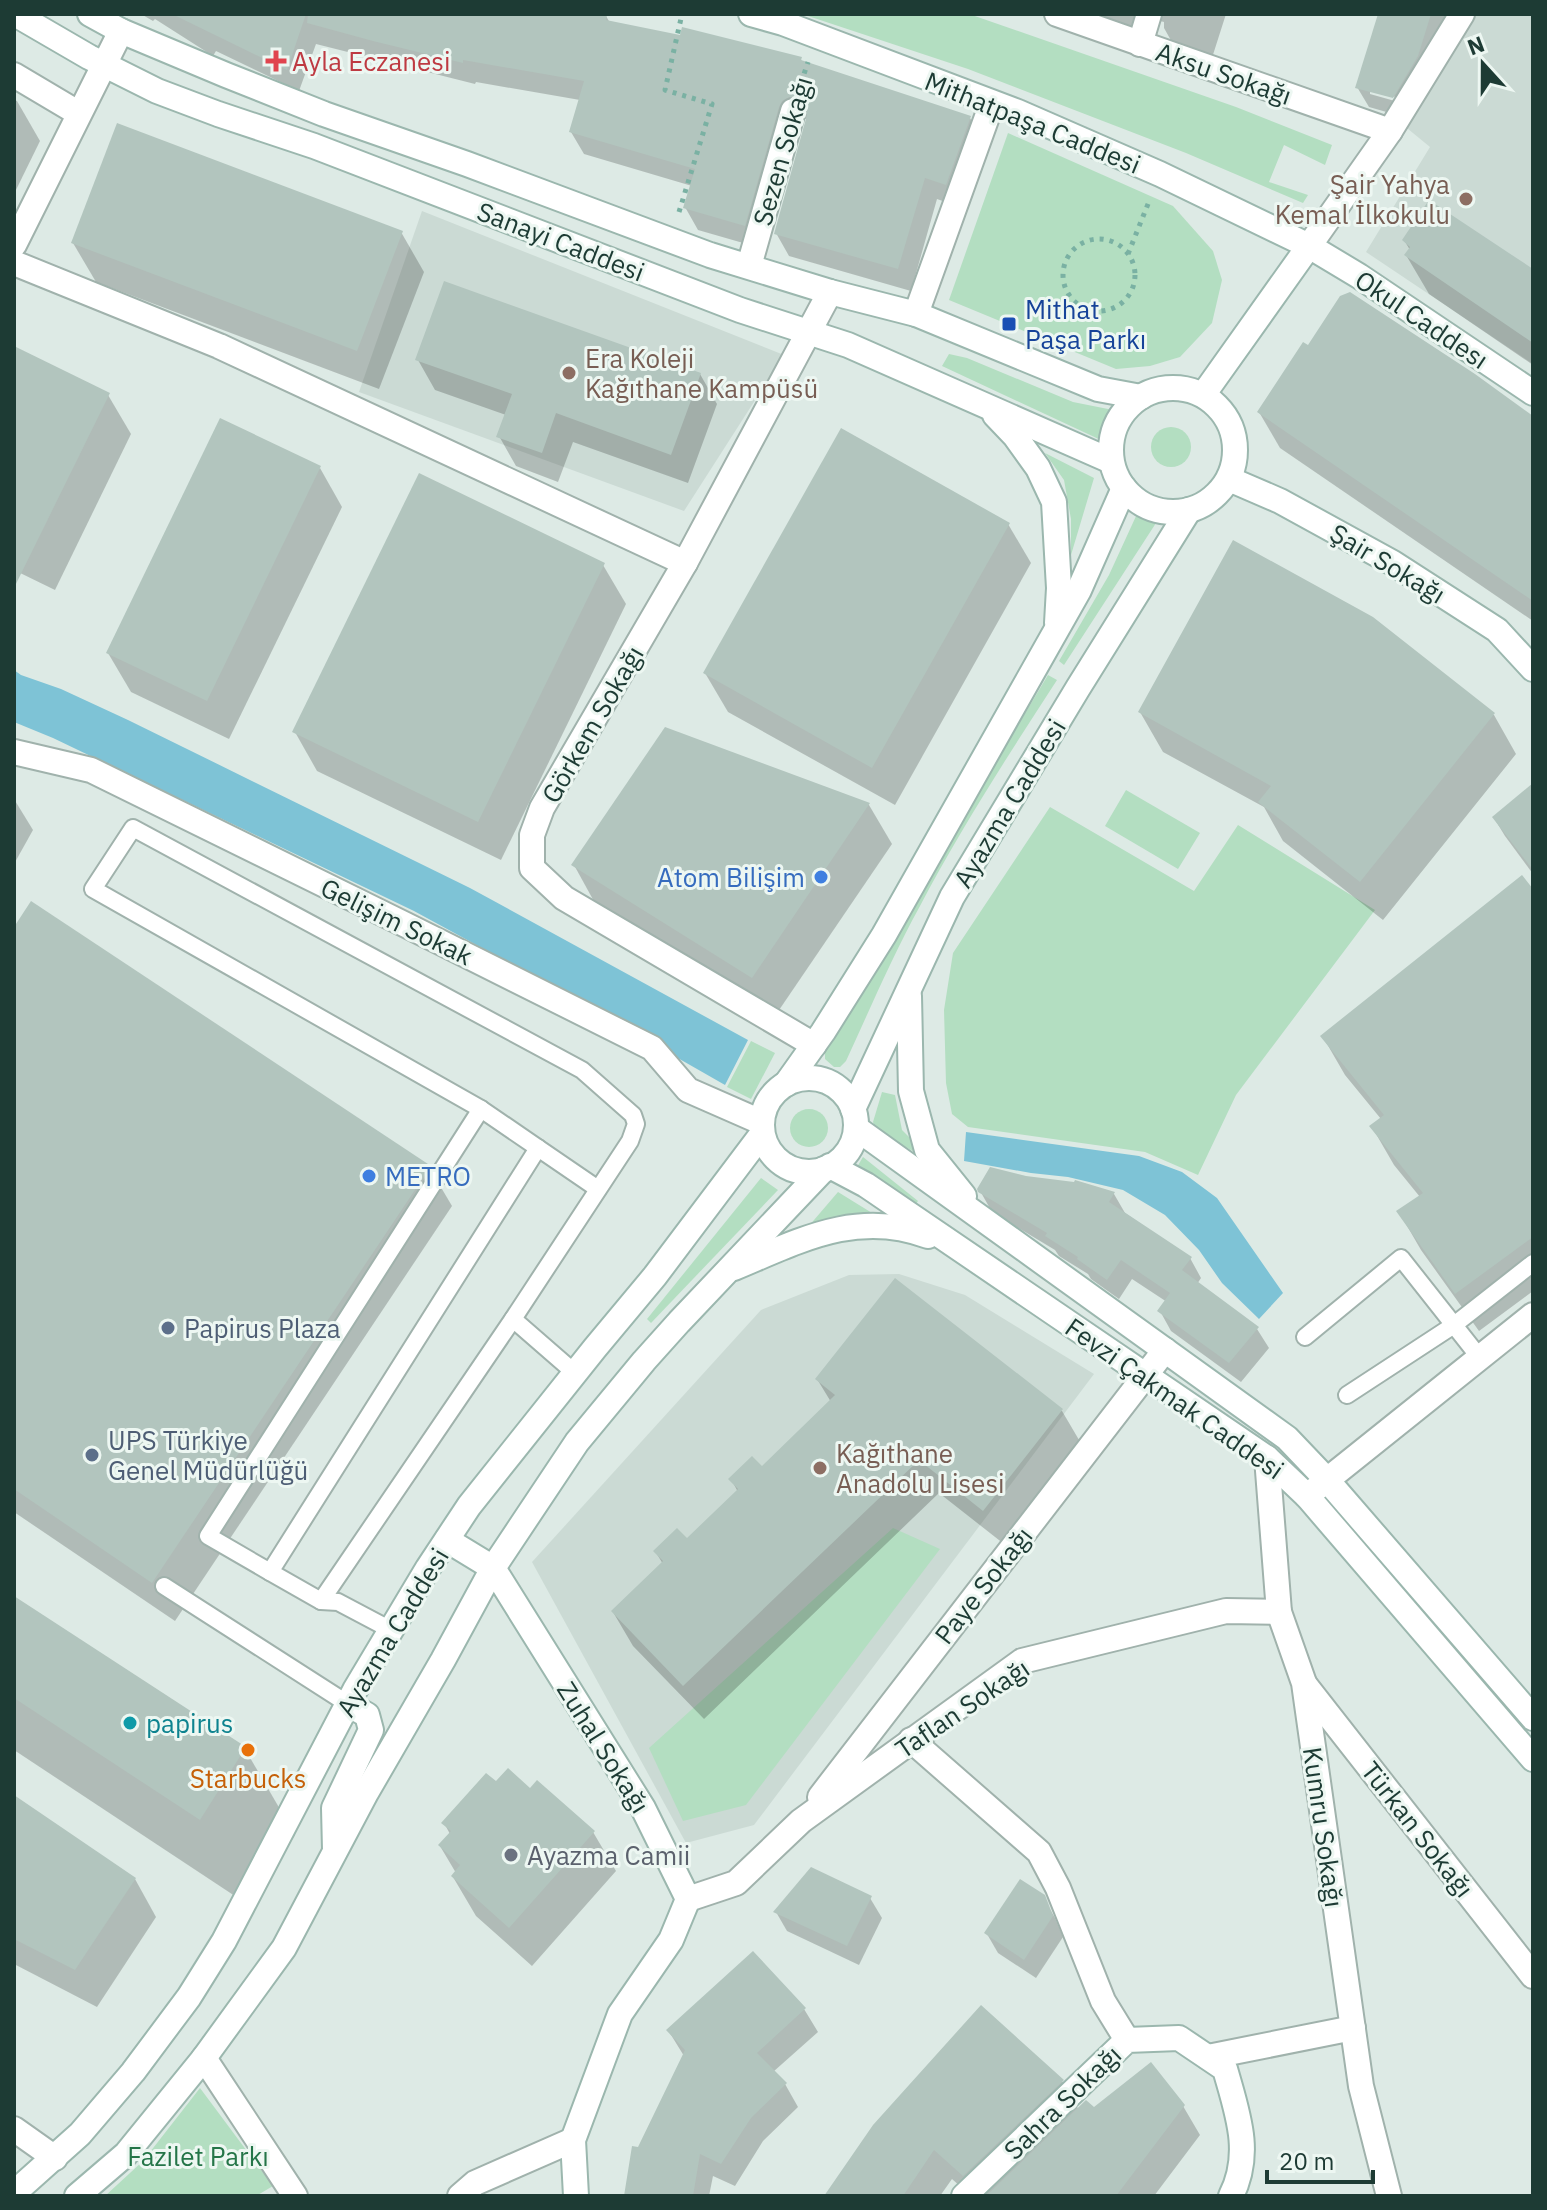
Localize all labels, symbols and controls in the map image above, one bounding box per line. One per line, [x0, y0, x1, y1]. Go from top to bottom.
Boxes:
north arrow [1443, 24, 1523, 104]
text: N [1463, 28, 1488, 61]
street label: Aksu Sokağı [1152, 34, 1296, 112]
place label: Ayla Eczanesi [292, 44, 450, 78]
marker: Ayla Eczanesi [267, 52, 285, 70]
street label: Mithatpaşa Caddesi [920, 63, 1146, 181]
street label: Sezen Sokağı [744, 72, 820, 230]
place label: Şair Yahya Kemal İlkokulu [1275, 167, 1450, 231]
marker: Şair Yahya Kemal İlkokulu [1457, 190, 1475, 208]
street label: Sanayi Caddesi [472, 193, 650, 289]
street label: Okul Caddesı [1349, 262, 1495, 376]
place label: Mithat Paşa Parkı [1025, 292, 1146, 356]
marker: Mithat Paşa Parkı [1000, 315, 1018, 333]
place label: Era Koleji Kağıthane Kampüsü [585, 341, 818, 405]
marker: Era Koleji Kağıthane Kampüsü [560, 364, 578, 382]
street label: Şair Sokağı [1324, 515, 1452, 611]
street label: Görkem Sokağı [533, 639, 651, 809]
street label: Ayazma Caddesi [945, 712, 1073, 894]
place label: Atom Bilişim [657, 860, 805, 894]
marker: Atom Bilişim [812, 868, 830, 886]
street label: Gelişim Sokak [316, 870, 479, 973]
place label: METRO [385, 1159, 471, 1193]
marker: METRO [360, 1167, 378, 1185]
street label: Fevzi Çakmak Caddesi [1059, 1310, 1291, 1486]
place label: Papirus Plaza [184, 1311, 341, 1345]
marker: Papirus Plaza [159, 1319, 177, 1337]
place label: UPS Türkiye Genel Müdürlüğü [108, 1423, 308, 1487]
place label: Kağıthane Anadolu Lisesi [836, 1436, 1005, 1500]
marker: UPS Türkiye Genel Müdürlüğü [83, 1446, 101, 1464]
marker: Kağıthane Anadolu Lisesi [811, 1459, 829, 1477]
street label: Paye Sokağı [927, 1519, 1039, 1651]
street label: Ayazma Caddesi [328, 1541, 456, 1723]
street label: Taflan Sokağı [888, 1651, 1036, 1765]
street label: Zuhal Sokağı [550, 1675, 658, 1819]
place label: papirus [146, 1706, 234, 1740]
marker: papirus [121, 1714, 139, 1732]
marker: Starbucks [239, 1741, 257, 1759]
street label: Kumru Sokağı [1296, 1745, 1352, 1909]
street label: Türkan Sokağı [1354, 1754, 1482, 1904]
place label: Starbucks [190, 1761, 306, 1795]
place label: Ayazma Camii [527, 1838, 690, 1872]
marker: Ayazma Camii [502, 1846, 520, 1864]
street label: Sahra Sokağı [996, 2037, 1128, 2167]
scale bar [1267, 2134, 1373, 2184]
park label: Fazilet Parkı [127, 2139, 269, 2173]
text: 20 m [1279, 2145, 1334, 2177]

